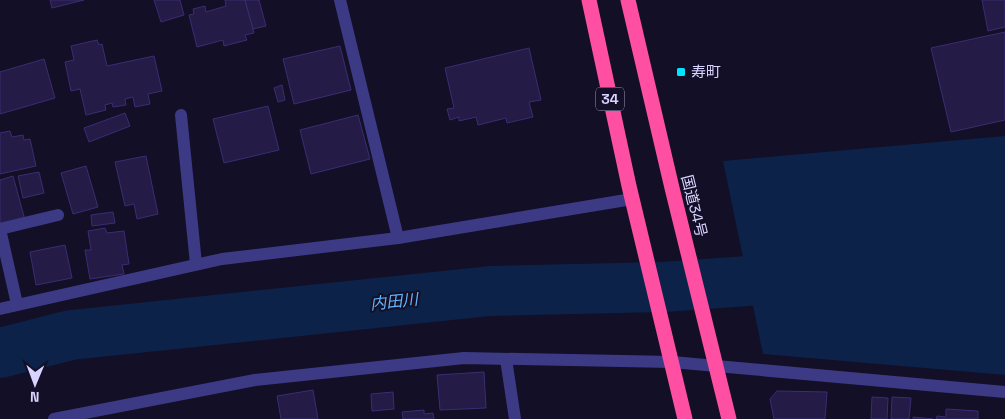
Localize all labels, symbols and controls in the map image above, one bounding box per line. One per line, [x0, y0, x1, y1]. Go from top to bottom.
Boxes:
place label: 寿町 [691, 62, 721, 81]
marker: 寿町 [675, 66, 687, 78]
road number: 34 [596, 88, 624, 110]
street label: 国道34号 [678, 173, 711, 239]
water label: 内田川 [369, 288, 421, 314]
north arrow [10, 359, 60, 409]
text: N [30, 388, 40, 406]

